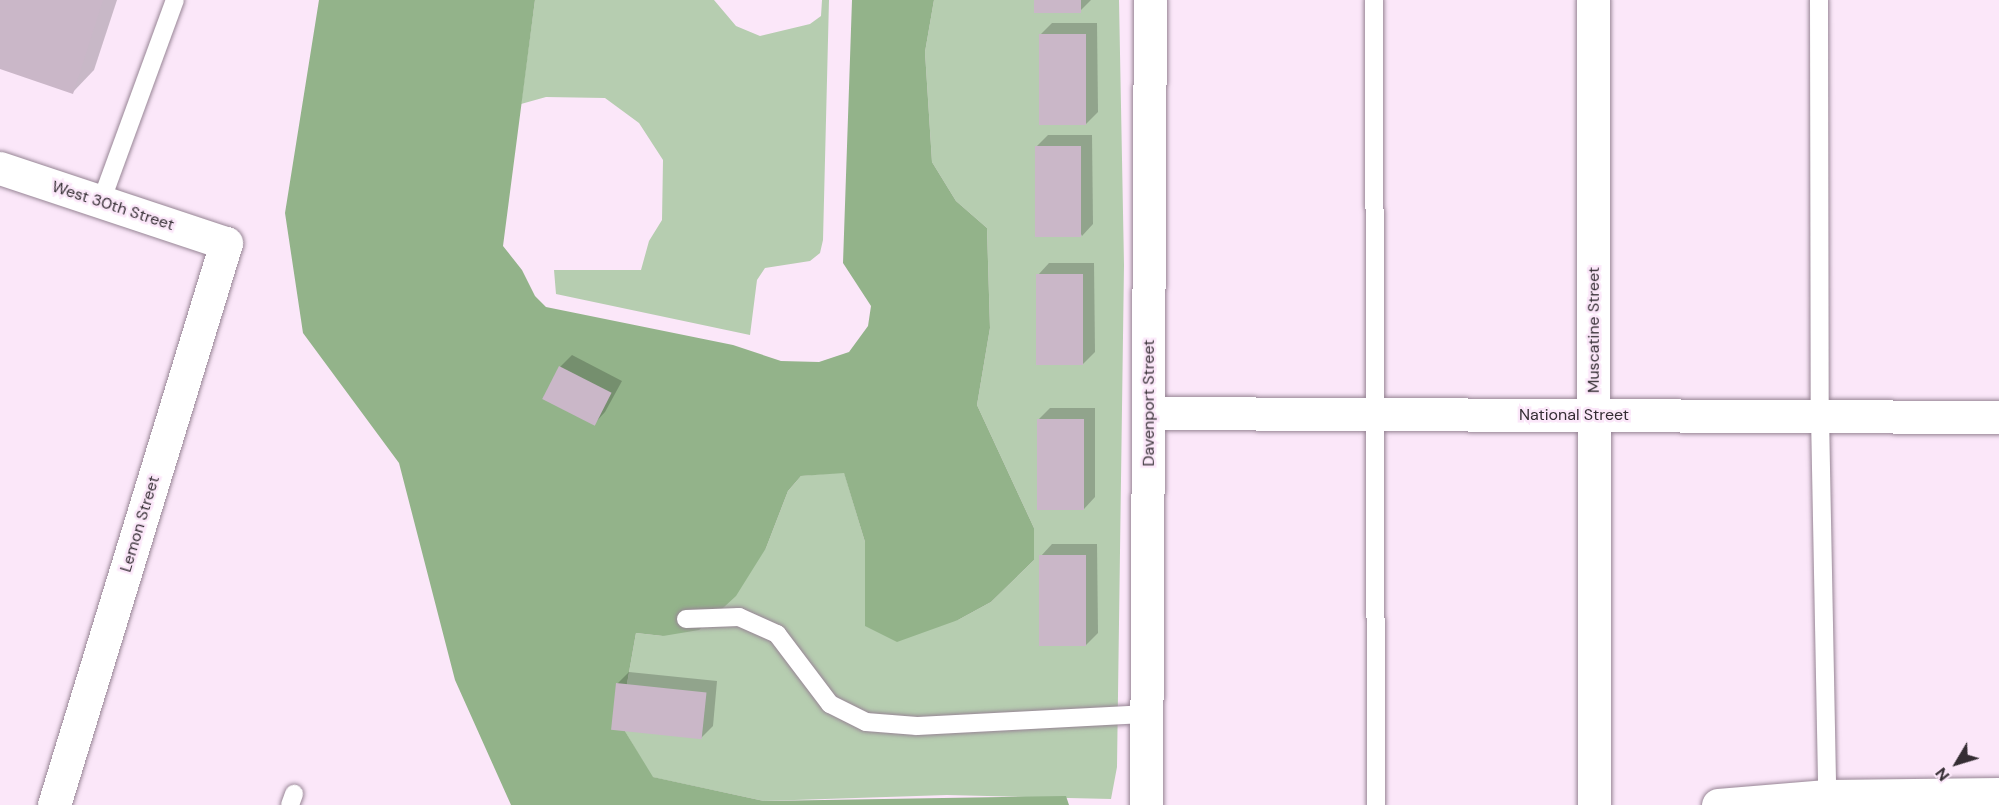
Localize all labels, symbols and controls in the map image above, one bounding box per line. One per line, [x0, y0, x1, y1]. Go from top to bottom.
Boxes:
street label: West 30th Street [49, 177, 177, 235]
street label: Muscatine Street [1584, 267, 1604, 393]
street label: Davenport Street [1139, 339, 1159, 467]
street label: National Street [1519, 405, 1629, 425]
street label: Lemon Street [116, 474, 164, 574]
north arrow [1927, 733, 1987, 793]
text: N [1931, 763, 1954, 785]

